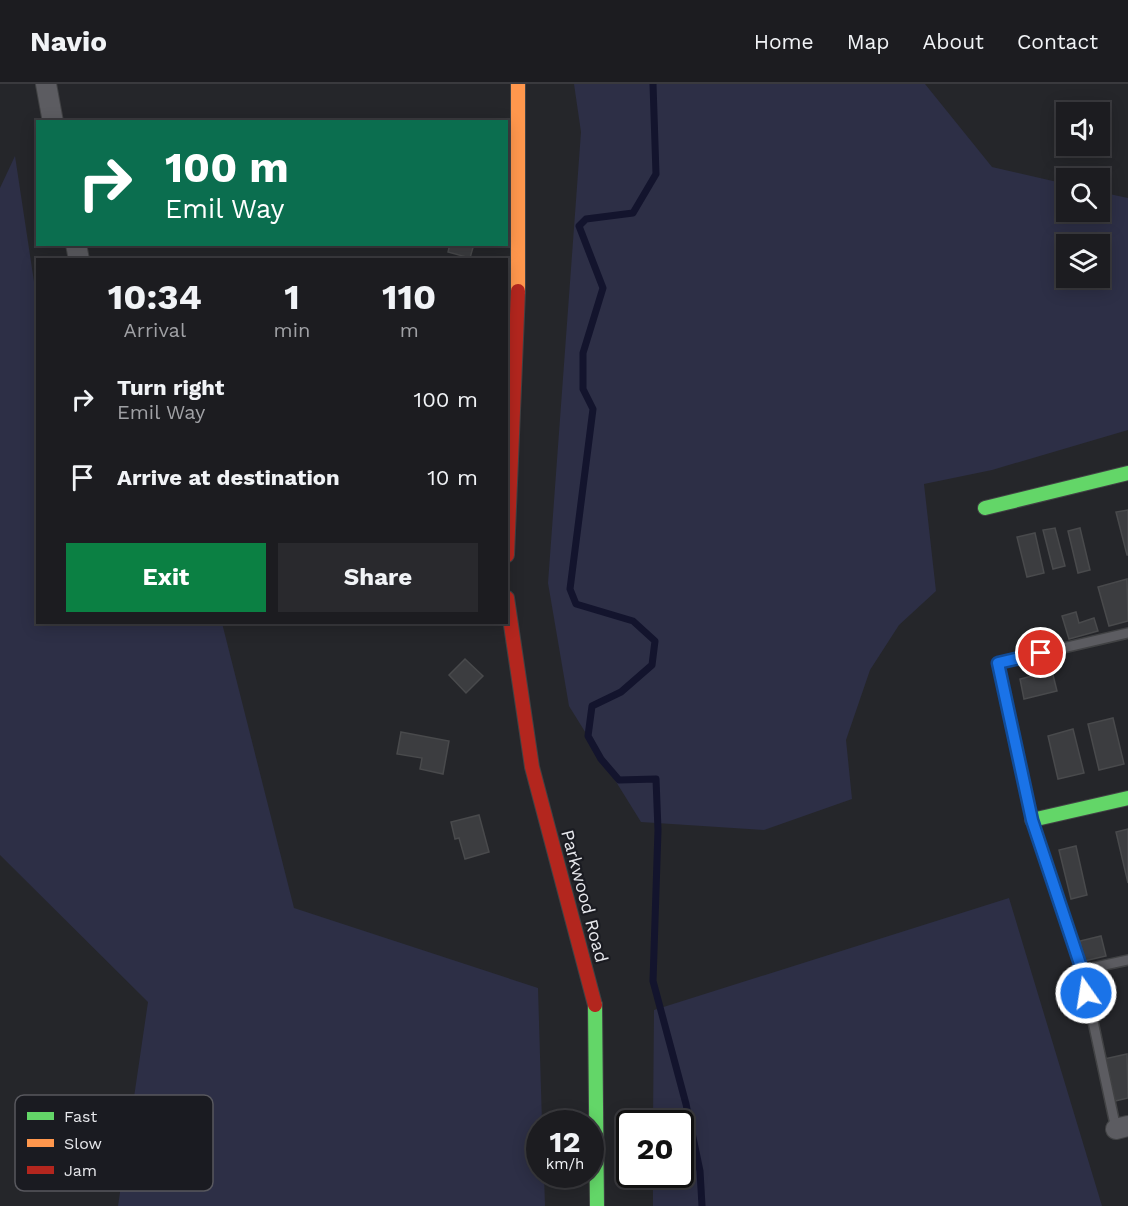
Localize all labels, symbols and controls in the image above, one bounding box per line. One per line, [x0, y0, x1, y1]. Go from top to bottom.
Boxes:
text: Navio [30, 25, 107, 58]
text: Home [754, 29, 814, 54]
text: Map [847, 29, 890, 54]
text: About [923, 29, 984, 54]
text: Contact [1017, 29, 1098, 54]
map controls [1056, 102, 1110, 288]
button: sound [1056, 102, 1110, 156]
text: 100 m [165, 143, 289, 192]
icon: right [66, 144, 144, 222]
button: search [1056, 168, 1110, 222]
text: Emil Way [165, 193, 284, 225]
button: layers [1056, 234, 1110, 288]
text: 10:34 [108, 276, 202, 318]
text: 1 [284, 276, 300, 318]
text: 110 [382, 276, 436, 318]
text: Arrival [124, 318, 186, 342]
text: min [274, 318, 310, 342]
text: m [400, 318, 419, 342]
text: Turn right [117, 375, 224, 400]
icon: right [66, 383, 99, 416]
text: 100 m [414, 387, 478, 412]
text: Emil Way [117, 400, 205, 424]
icon: arrive [66, 461, 99, 494]
text: Arrive at destination [117, 465, 340, 490]
text: 10 m [427, 465, 478, 490]
button: Exit [66, 543, 266, 612]
button: Share [278, 543, 478, 612]
pin [1015, 627, 1066, 678]
icon: arrive [1024, 636, 1057, 669]
street label: Parkwood Road [557, 827, 613, 965]
position arrow [1054, 961, 1118, 1025]
legend [15, 1095, 213, 1191]
text: Fast [64, 1107, 97, 1126]
speed limit sign: 20 [616, 1110, 694, 1188]
text: 12 [550, 1124, 580, 1159]
text: Slow [64, 1134, 102, 1153]
text: km/h [546, 1155, 584, 1173]
text: Jam [64, 1161, 97, 1180]

